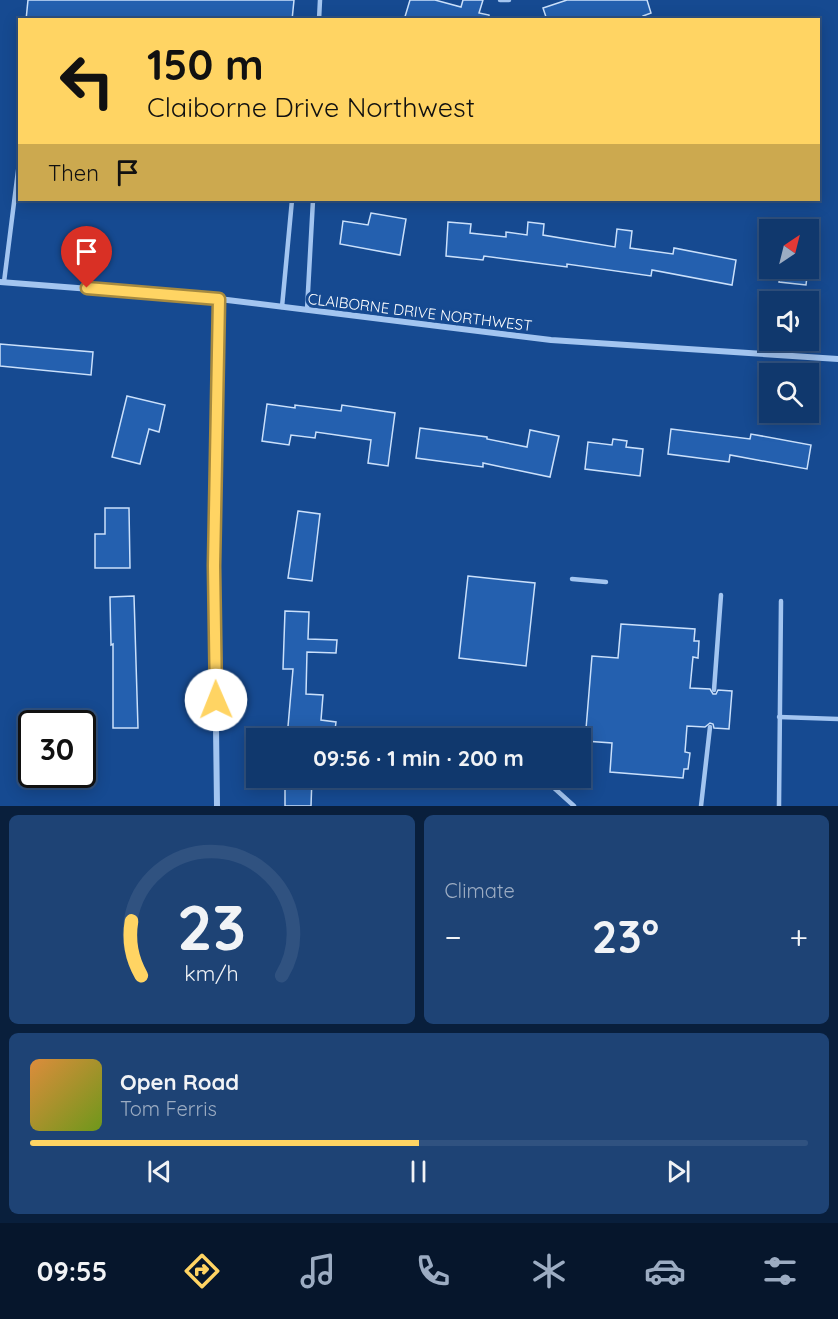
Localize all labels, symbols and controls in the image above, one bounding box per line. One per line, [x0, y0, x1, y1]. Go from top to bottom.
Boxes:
text: 150 m [147, 38, 264, 91]
icon: left [48, 42, 126, 120]
text: Claiborne Drive Northwest [147, 90, 475, 124]
icon: arrive [111, 156, 144, 189]
text: Then [48, 159, 99, 187]
north arrow [759, 219, 819, 279]
map controls [759, 219, 819, 423]
pin [61, 226, 112, 288]
icon: arrive [70, 235, 103, 268]
street label: CLAIBORNE DRIVE NORTHWEST [307, 289, 533, 335]
button: sound [759, 291, 819, 351]
button: search [759, 363, 819, 423]
position arrow [184, 668, 248, 732]
speed limit sign: 30 [18, 710, 96, 788]
text: 09:56 · 1 min · 200 m [313, 744, 524, 772]
text: Climate [445, 878, 515, 903]
text: 23 [177, 888, 246, 966]
text: 23° [592, 908, 659, 964]
text: − [445, 916, 462, 957]
text: + [789, 916, 808, 957]
text: km/h [185, 961, 239, 987]
text: Open Road [120, 1068, 239, 1096]
text: Tom Ferris [120, 1096, 217, 1121]
icon: previous [143, 1155, 176, 1188]
icon: pause [402, 1155, 435, 1188]
icon: next [662, 1155, 695, 1188]
icon: directions [181, 1250, 223, 1292]
icon: music [297, 1250, 339, 1292]
icon: phone [412, 1250, 454, 1292]
icon: climate [528, 1250, 570, 1292]
icon: car [644, 1250, 686, 1292]
icon: filters [759, 1250, 801, 1292]
text: 09:55 [37, 1254, 107, 1288]

